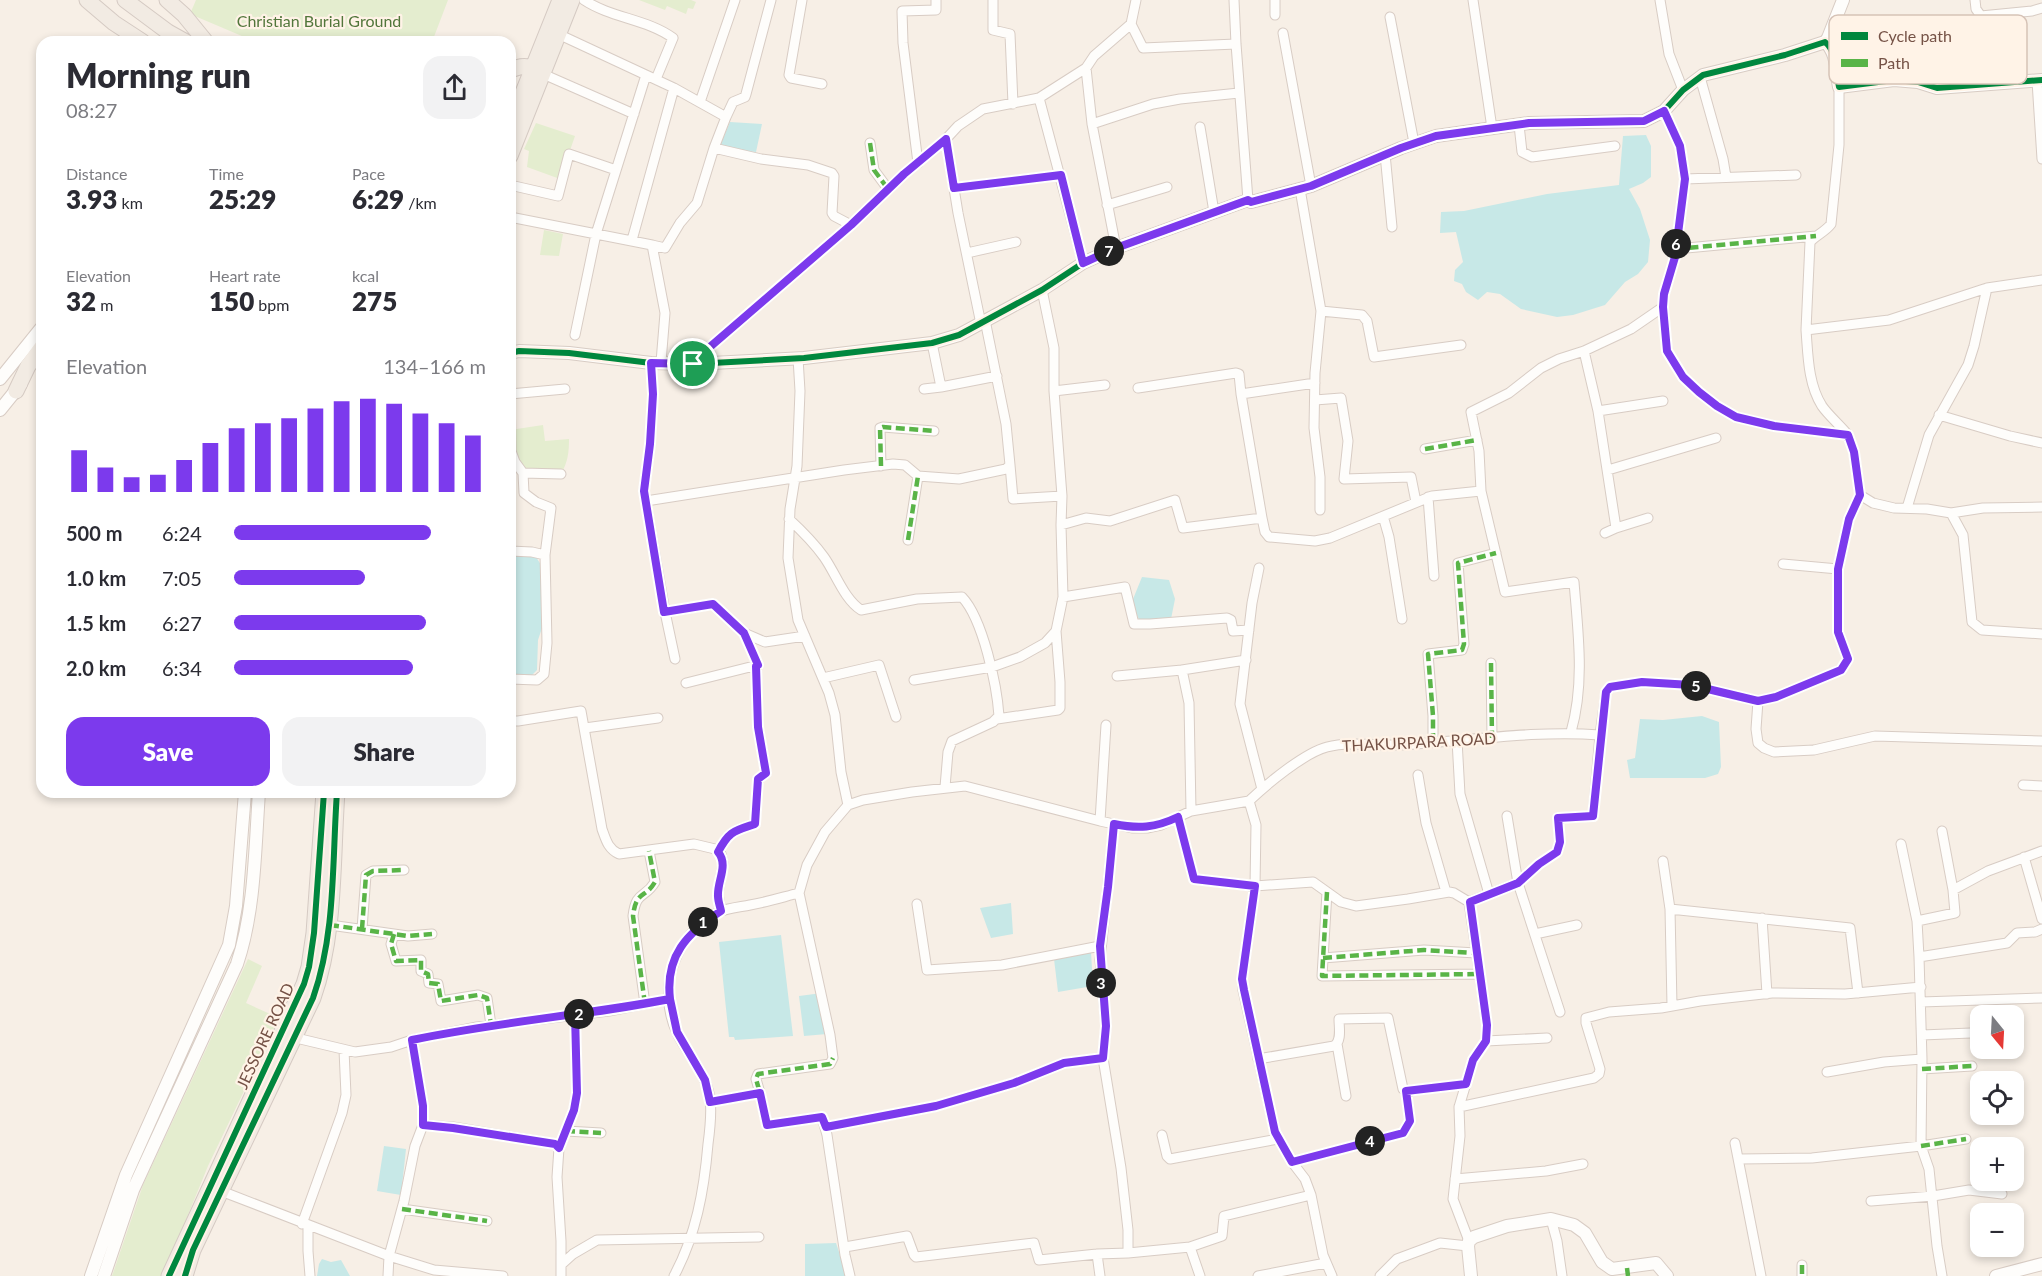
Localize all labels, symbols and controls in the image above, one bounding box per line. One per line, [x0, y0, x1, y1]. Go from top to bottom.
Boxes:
park label: Christian Burial Ground [237, 11, 401, 30]
legend [1829, 15, 2027, 84]
text: Cycle path [1878, 26, 1952, 45]
text: Path [1878, 53, 1910, 72]
text: Morning run [66, 55, 251, 95]
button: share [423, 56, 486, 119]
text: 08:27 [66, 98, 117, 122]
text: Distance [66, 164, 127, 183]
text: Time [209, 164, 244, 183]
text: Pace [352, 164, 385, 183]
text: 3.93 [66, 183, 117, 215]
text: 25:29 [209, 183, 276, 215]
text: 6:29 [352, 183, 404, 215]
text: km [117, 193, 143, 212]
text: /km [404, 193, 437, 212]
pin: 6 [1661, 229, 1691, 259]
text: 6 [1671, 234, 1681, 253]
pin: 7 [1094, 236, 1124, 266]
text: 7 [1104, 241, 1114, 260]
text: Elevation [66, 266, 131, 285]
text: Heart rate [209, 266, 281, 285]
text: kcal [352, 266, 379, 285]
text: 32 [66, 285, 96, 317]
text: 150 [209, 285, 254, 317]
text: 275 [352, 285, 397, 317]
text: m [96, 295, 113, 314]
text: bpm [254, 295, 289, 314]
pin [667, 338, 718, 389]
icon: arrive [676, 347, 709, 380]
text: Elevation [66, 354, 147, 378]
text: 134–166 m [383, 354, 486, 378]
text: 500 m [66, 521, 122, 545]
text: 6:24 [162, 521, 202, 545]
text: 1.0 km [66, 566, 126, 590]
text: 7:05 [162, 566, 202, 590]
text: 1.5 km [66, 611, 126, 635]
text: 6:27 [162, 611, 202, 635]
text: 2.0 km [66, 656, 126, 680]
text: 6:34 [162, 656, 202, 680]
pin: 5 [1681, 671, 1711, 701]
text: 5 [1691, 676, 1701, 695]
button: Save [66, 717, 270, 786]
button: Share [282, 717, 486, 786]
street label: THAKURPARA ROAD [1341, 728, 1497, 755]
pin: 1 [688, 907, 718, 937]
text: 1 [698, 912, 708, 931]
pin: 3 [1086, 968, 1116, 998]
text: 3 [1096, 973, 1106, 992]
street label: JESSORE ROAD [232, 980, 297, 1092]
pin: 2 [564, 999, 594, 1029]
text: 2 [574, 1004, 584, 1023]
north arrow [1970, 1005, 2024, 1059]
map controls [1970, 1005, 2024, 1257]
button: locate [1970, 1071, 2024, 1125]
pin: 4 [1355, 1126, 1385, 1156]
text: 4 [1365, 1131, 1375, 1150]
button: + [1970, 1137, 2024, 1191]
button: − [1970, 1203, 2024, 1257]

